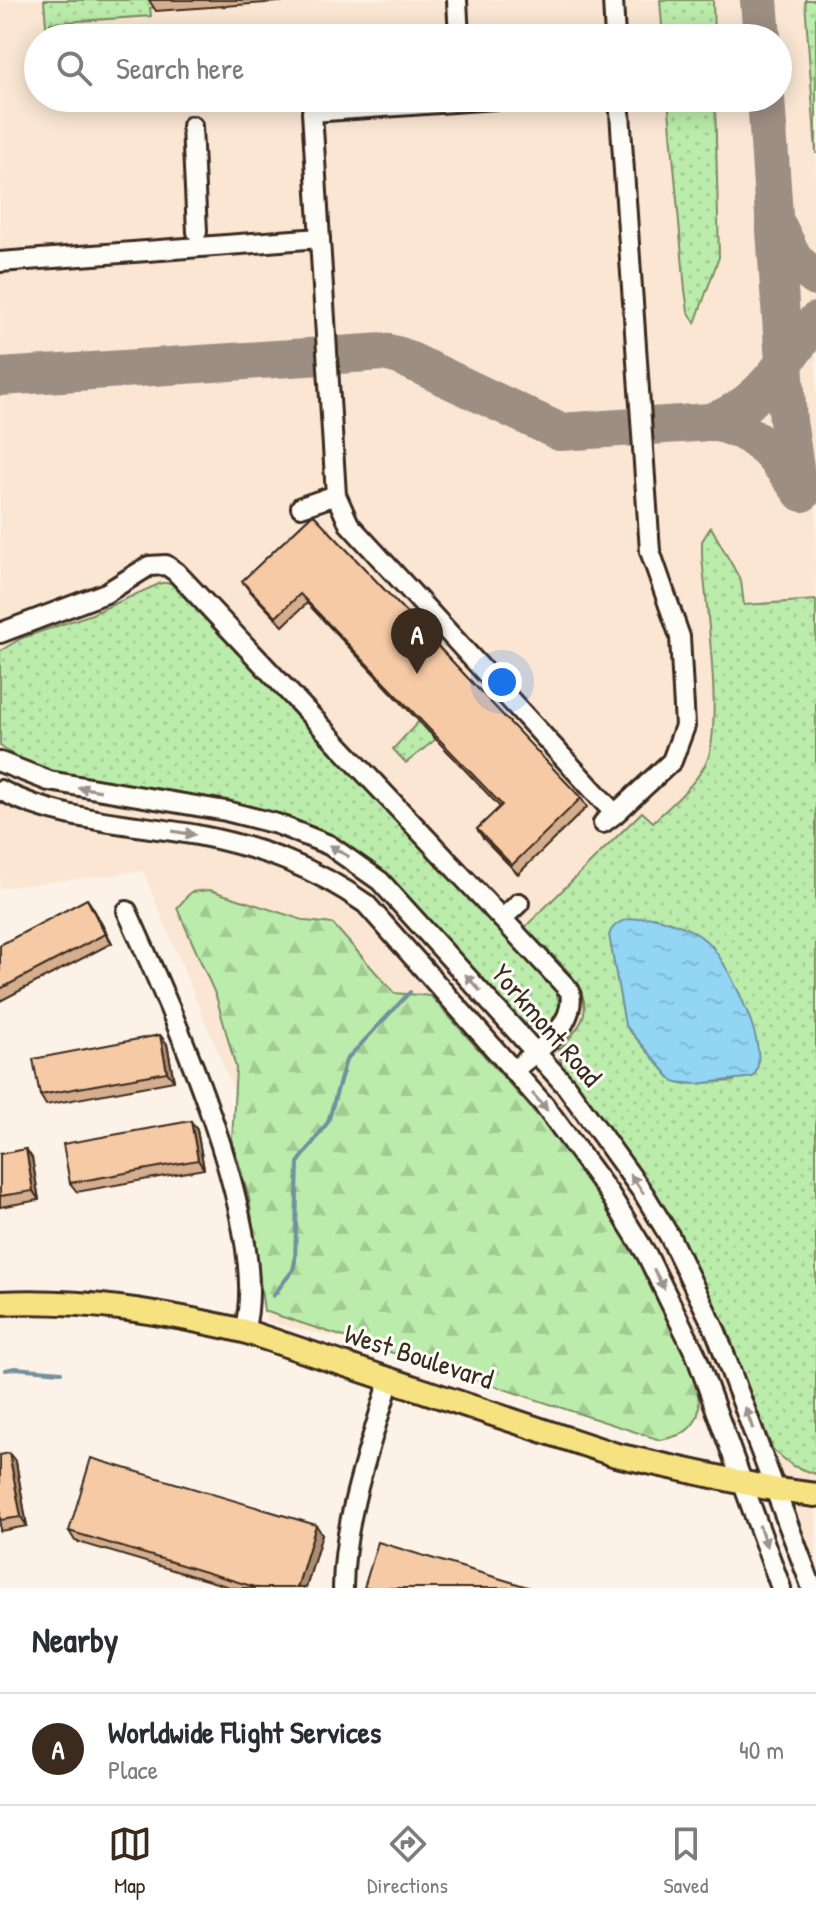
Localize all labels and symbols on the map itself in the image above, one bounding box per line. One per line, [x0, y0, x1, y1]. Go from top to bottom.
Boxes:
pin: A [391, 608, 443, 674]
your location [482, 662, 522, 702]
one-way arrow [76, 782, 101, 795]
one-way arrow [172, 827, 197, 840]
one-way arrow [328, 844, 351, 858]
street label: Yorkmont Road [483, 956, 611, 1095]
one-way arrow [464, 973, 482, 992]
one-way arrow [531, 1092, 549, 1112]
one-way arrow [630, 1173, 645, 1194]
one-way arrow [653, 1267, 666, 1290]
street label: West Boulevard [340, 1314, 498, 1398]
one-way arrow [742, 1405, 754, 1429]
one-way arrow [757, 1524, 770, 1548]

